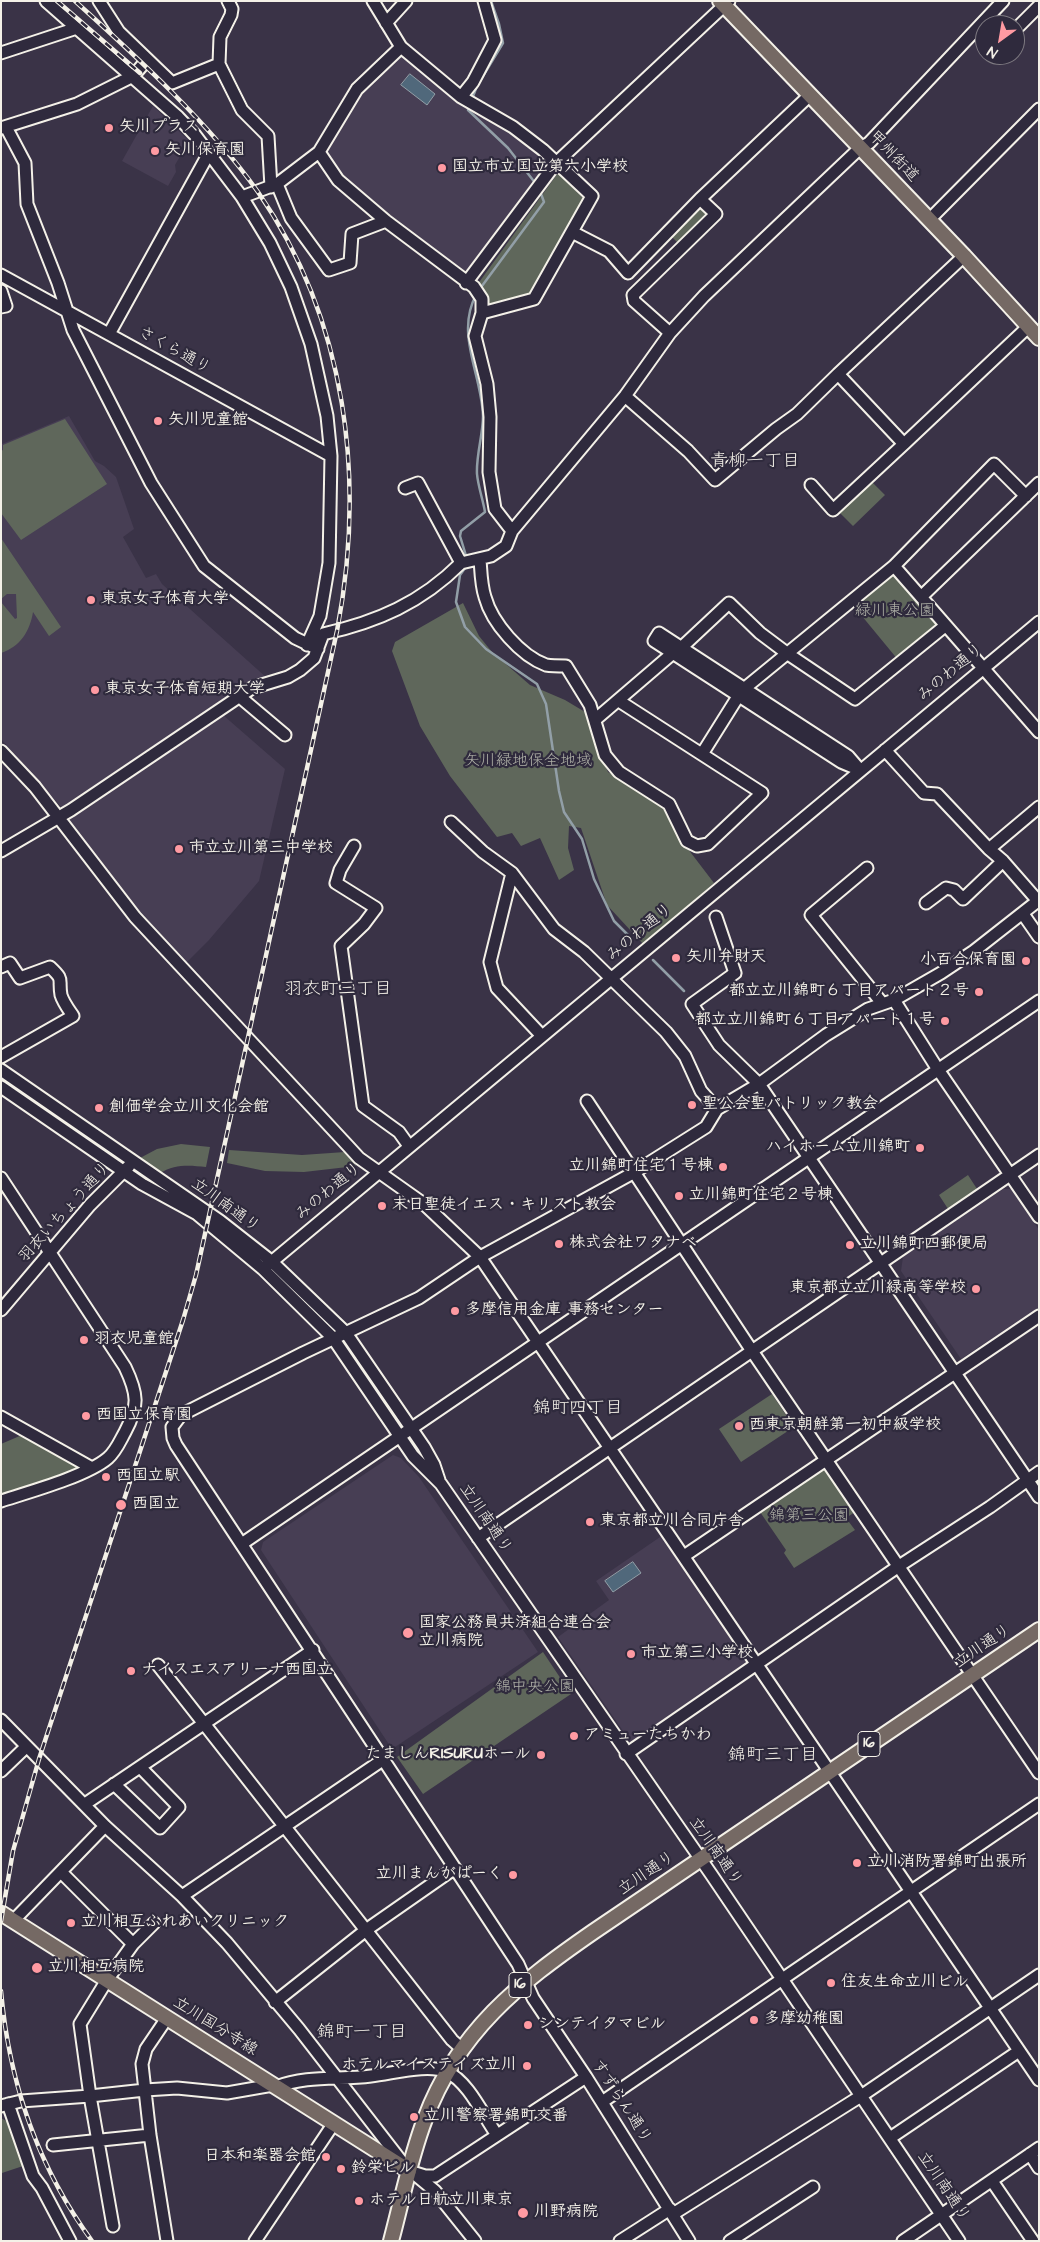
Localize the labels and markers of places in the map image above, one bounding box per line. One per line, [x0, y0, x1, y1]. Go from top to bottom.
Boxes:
place label: 矢川プラス [119, 118, 199, 138]
marker: 矢川プラス [103, 122, 115, 134]
place label: 矢川保育園 [165, 141, 245, 161]
marker: 矢川保育園 [149, 145, 161, 157]
place label: 国立市立国立第六小学校 [452, 158, 628, 178]
marker: 国立市立国立第六小学校 [436, 162, 448, 174]
place label: 矢川児童館 [168, 411, 248, 431]
marker: 矢川児童館 [152, 415, 164, 427]
place label: 東京女子体育大学 [101, 590, 229, 610]
marker: 東京女子体育大学 [85, 594, 97, 606]
place label: 東京女子体育短期大学 [105, 680, 265, 700]
marker: 東京女子体育短期大学 [89, 684, 101, 696]
place label: 市立立川第三中学校 [189, 839, 333, 859]
marker: 市立立川第三中学校 [173, 843, 185, 855]
place label: 矢川弁財天 [686, 948, 766, 968]
place label: 小百合保育園 [920, 951, 1016, 971]
marker: 矢川弁財天 [670, 952, 682, 964]
marker: 小百合保育園 [1020, 955, 1032, 967]
place label: 都立立川錦町６丁目アパート２号 [729, 982, 969, 1002]
marker: 都立立川錦町６丁目アパート２号 [973, 986, 985, 998]
place label: 都立立川錦町６丁目アパート１号 [695, 1011, 935, 1031]
marker: 都立立川錦町６丁目アパート１号 [939, 1015, 951, 1027]
place label: 聖公会聖パトリック教会 [702, 1095, 878, 1115]
place label: 創価学会立川文化会館 [109, 1098, 269, 1118]
marker: 聖公会聖パトリック教会 [686, 1099, 698, 1111]
marker: 創価学会立川文化会館 [93, 1102, 105, 1114]
place label: ハイホーム立川錦町 [766, 1138, 910, 1158]
marker: ハイホーム立川錦町 [914, 1142, 926, 1154]
place label: 立川錦町住宅１号棟 [569, 1157, 713, 1177]
marker: 立川錦町住宅１号棟 [717, 1161, 729, 1173]
place label: 立川錦町住宅２号棟 [689, 1186, 833, 1206]
marker: 立川錦町住宅２号棟 [673, 1190, 685, 1202]
place label: 末日聖徒イエス・キリスト教会 [392, 1196, 616, 1216]
marker: 末日聖徒イエス・キリスト教会 [376, 1200, 388, 1212]
place label: 株式会社ワタナベ [569, 1234, 697, 1254]
place label: 立川錦町四郵便局 [860, 1235, 988, 1255]
marker: 株式会社ワタナベ [553, 1238, 565, 1250]
marker: 立川錦町四郵便局 [844, 1239, 856, 1251]
place label: 東京都立立川緑高等学校 [790, 1279, 966, 1299]
marker: 東京都立立川緑高等学校 [970, 1283, 982, 1295]
place label: 多摩信用金庫 事務センター [465, 1301, 663, 1321]
marker: 多摩信用金庫 事務センター [449, 1305, 461, 1317]
place label: 羽衣児童館 [94, 1330, 174, 1350]
marker: 羽衣児童館 [78, 1334, 90, 1346]
place label: 西国立保育園 [96, 1406, 192, 1426]
marker: 西国立保育園 [80, 1410, 92, 1422]
place label: 西東京朝鮮第一初中級学校 [749, 1416, 941, 1436]
marker: 西東京朝鮮第一初中級学校 [733, 1420, 745, 1432]
place label: 西国立駅 [116, 1467, 180, 1487]
marker: 西国立駅 [100, 1471, 112, 1483]
place label: 西国立 [132, 1495, 180, 1515]
marker: 西国立 [114, 1498, 128, 1512]
place label: 東京都立川合同庁舎 [600, 1512, 744, 1532]
marker: 東京都立川合同庁舎 [584, 1516, 596, 1528]
place label: 国家公務員共済組合連合会 立川病院 [419, 1614, 611, 1652]
marker: 国家公務員共済組合連合会 立川病院 [401, 1626, 415, 1640]
place label: 市立第三小学校 [641, 1644, 753, 1664]
marker: 市立第三小学校 [625, 1648, 637, 1660]
place label: ナイスエスアリーナ西国立 [141, 1661, 333, 1681]
marker: ナイスエスアリーナ西国立 [125, 1665, 137, 1677]
place label: アミューたちかわ [584, 1726, 712, 1746]
marker: アミューたちかわ [568, 1730, 580, 1742]
place label: たましんRISURUホール [366, 1745, 531, 1765]
marker: たましんRISURUホール [535, 1749, 547, 1761]
place label: 立川消防署錦町出張所 [867, 1853, 1027, 1873]
marker: 立川消防署錦町出張所 [851, 1857, 863, 1869]
place label: 立川まんがぱーく [376, 1865, 503, 1885]
marker: 立川まんがぱーく [507, 1869, 519, 1881]
place label: 立川相互ふれあいクリニック [81, 1913, 289, 1933]
marker: 立川相互ふれあいクリニック [65, 1917, 77, 1929]
place label: 立川相互病院 [48, 1958, 144, 1978]
marker: 立川相互病院 [30, 1961, 44, 1975]
place label: 住友生命立川ビル [841, 1973, 969, 1993]
marker: 住友生命立川ビル [825, 1977, 837, 1989]
place label: 多摩幼稚園 [764, 2010, 844, 2030]
marker: 多摩幼稚園 [748, 2014, 760, 2026]
place label: シンテイタマビル [538, 2015, 666, 2035]
marker: シンテイタマビル [522, 2019, 534, 2031]
place label: ホテルマイステイズ立川 [341, 2056, 517, 2076]
marker: ホテルマイステイズ立川 [521, 2060, 533, 2072]
place label: 立川警察署錦町交番 [424, 2107, 568, 2127]
marker: 立川警察署錦町交番 [408, 2111, 420, 2123]
place label: 日本和楽器会館 [204, 2147, 316, 2167]
marker: 日本和楽器会館 [320, 2151, 332, 2163]
place label: 鈴栄ビル [351, 2159, 415, 2179]
marker: 鈴栄ビル [335, 2163, 347, 2175]
place label: ホテル日航立川東京 [369, 2191, 513, 2211]
marker: ホテル日航立川東京 [353, 2195, 365, 2207]
place label: 川野病院 [534, 2203, 598, 2223]
marker: 川野病院 [516, 2206, 530, 2220]

